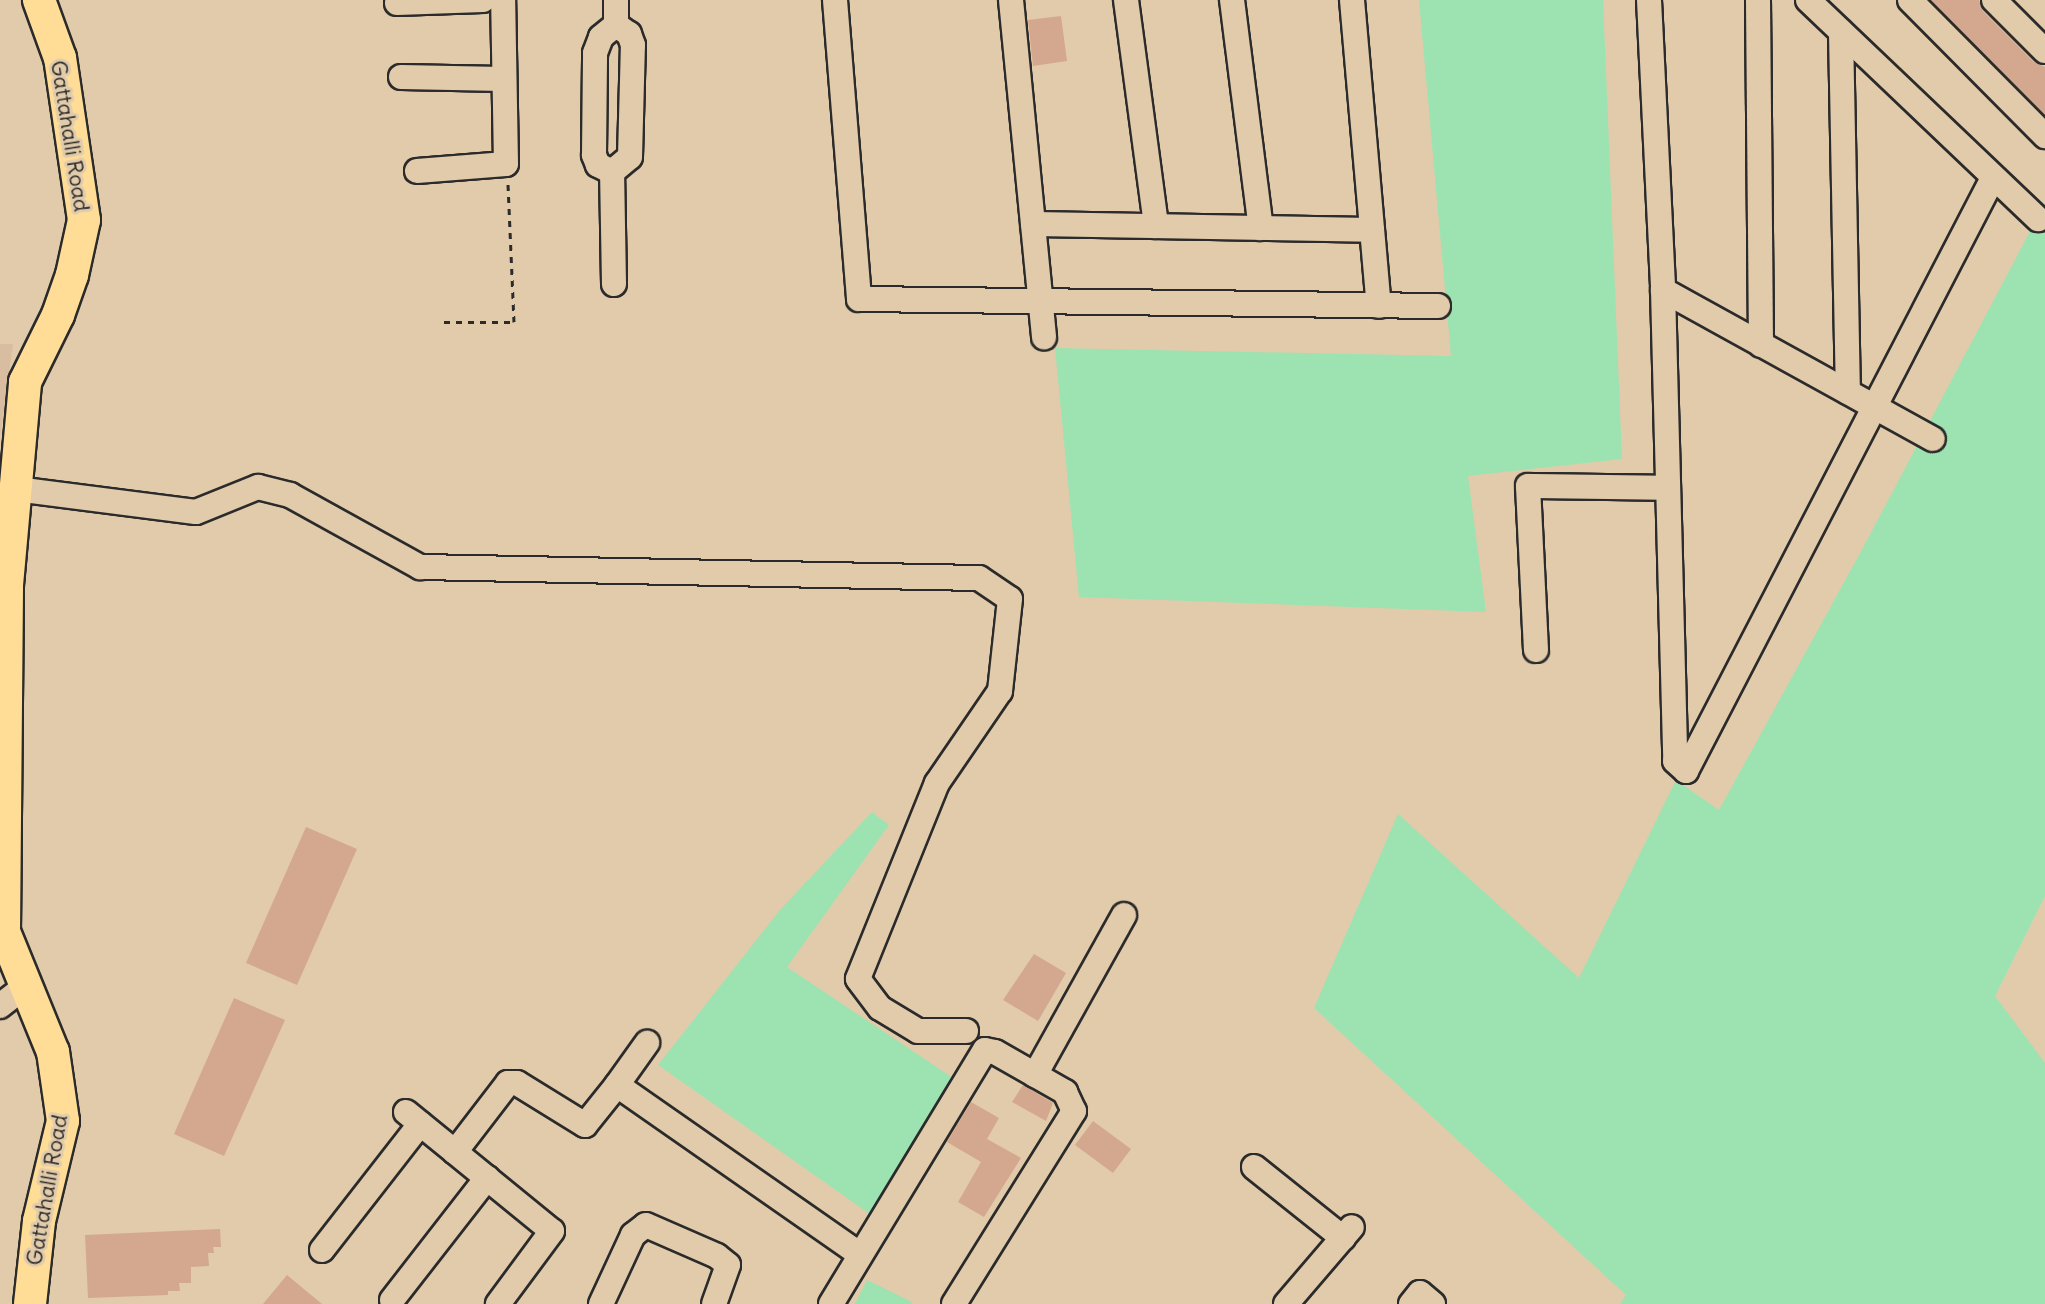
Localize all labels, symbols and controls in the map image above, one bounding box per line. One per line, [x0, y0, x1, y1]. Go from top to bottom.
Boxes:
street label: Gattahalli Road [45, 59, 95, 213]
street label: Gattahalli Road [21, 1113, 73, 1267]

